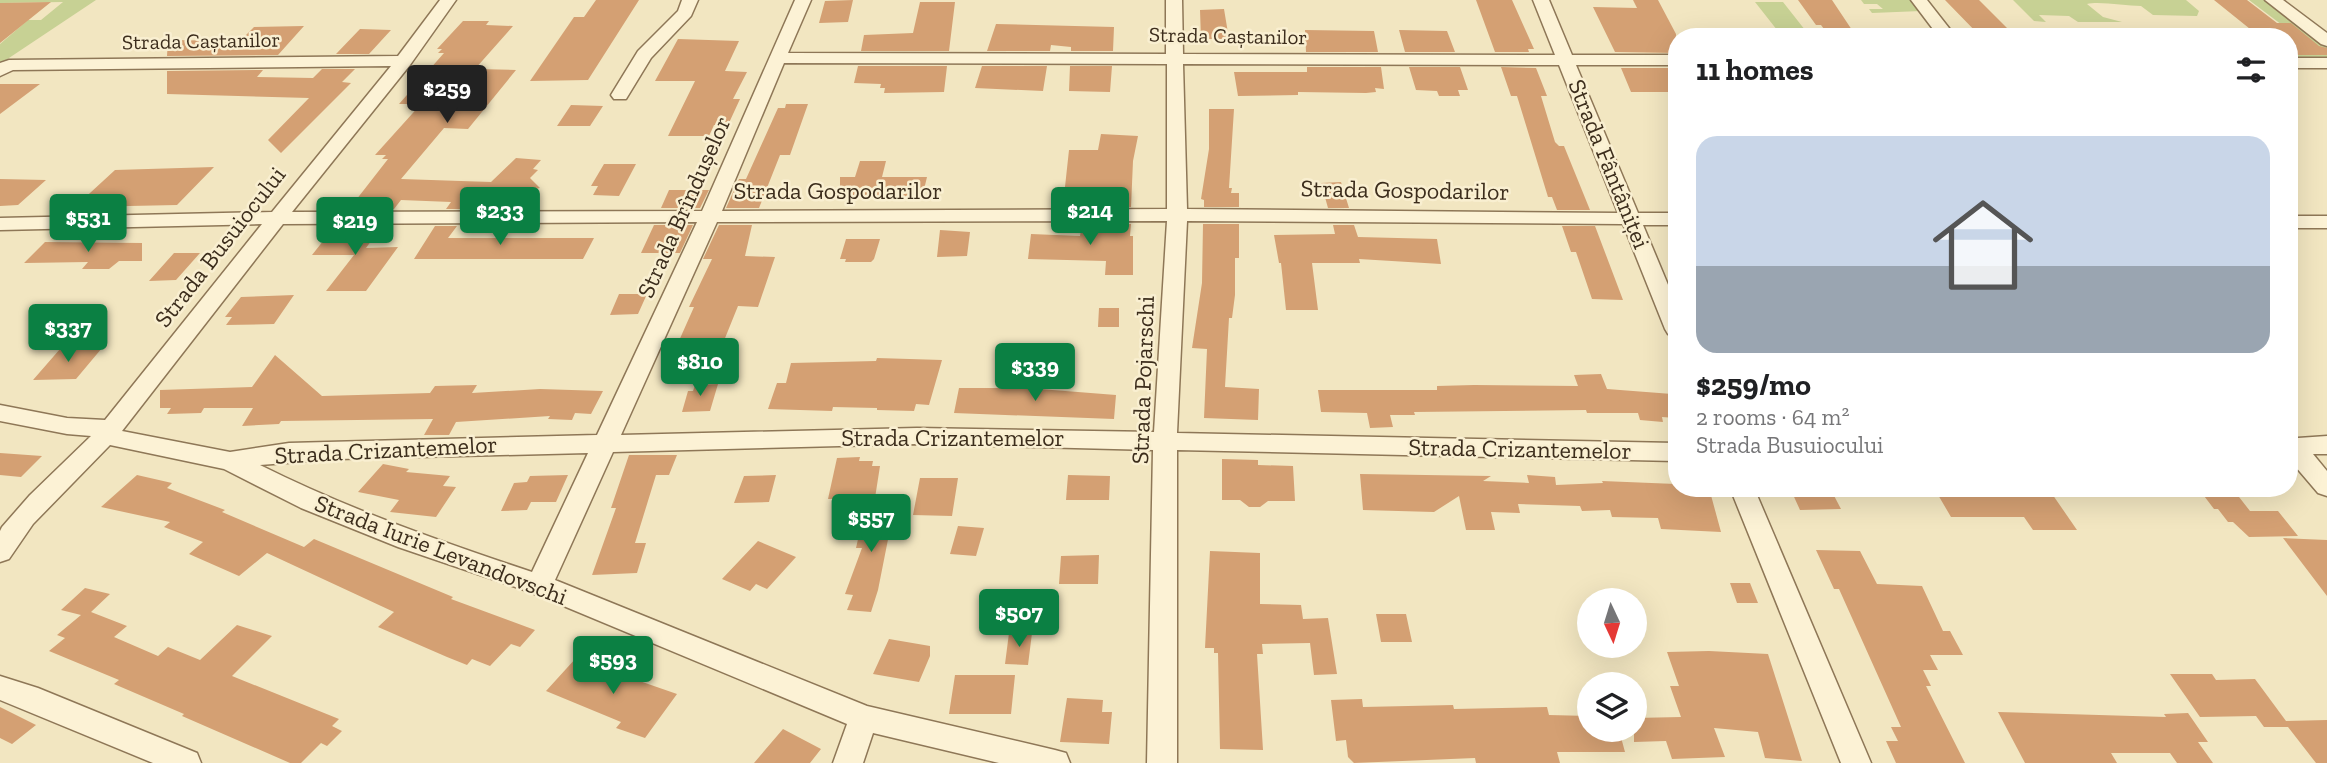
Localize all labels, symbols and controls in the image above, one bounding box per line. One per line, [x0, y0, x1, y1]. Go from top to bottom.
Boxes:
street label: Strada Caștanilor [1149, 22, 1307, 49]
street label: Strada Caștanilor [122, 27, 280, 54]
icon: filters [2232, 51, 2270, 89]
text: 11 homes [1696, 52, 1814, 88]
pin: $259 [406, 66, 488, 125]
text: $259 [423, 74, 471, 102]
street label: Strada Fântâniței [1562, 75, 1657, 253]
street label: Strada Brîndușelor [630, 111, 737, 302]
street label: Strada Busuiocului [148, 160, 291, 333]
street label: Strada Gospodarilor [1300, 173, 1510, 206]
street label: Strada Gospodarilor [734, 176, 942, 205]
icon: home [1920, 182, 2046, 308]
pin: $233 [459, 188, 541, 247]
pin: $214 [1049, 188, 1131, 247]
pin: $531 [47, 194, 129, 254]
text: $233 [476, 196, 524, 224]
text: $214 [1067, 196, 1113, 224]
pin: $219 [314, 198, 396, 257]
text: $531 [66, 203, 110, 231]
text: $219 [332, 206, 378, 234]
street label: Strada Pojarschi [1125, 295, 1160, 465]
pin: $337 [27, 304, 109, 364]
text: $337 [44, 313, 92, 341]
pin: $810 [659, 338, 741, 398]
pin: $339 [994, 344, 1076, 403]
text: $810 [677, 347, 723, 375]
text: $339 [1011, 352, 1059, 380]
text: $259/mo [1696, 367, 1811, 403]
text: 2 rooms · 64 m² [1696, 403, 1849, 431]
street label: Strada Crizantemelor [841, 423, 1065, 452]
street label: Strada Crizantemelor [274, 429, 498, 470]
text: Strada Busuiocului [1696, 431, 1884, 459]
street label: Strada Crizantemelor [1408, 432, 1632, 465]
street label: Strada Iurie Levandovschi [311, 488, 572, 611]
pin: $557 [830, 494, 912, 554]
text: $557 [848, 503, 894, 531]
north arrow [1577, 588, 1647, 658]
map controls [1577, 588, 1647, 742]
pin: $507 [978, 590, 1060, 649]
text: $507 [995, 598, 1043, 626]
pin: $593 [572, 636, 654, 696]
text: $593 [589, 645, 637, 673]
button: layers [1577, 672, 1647, 742]

